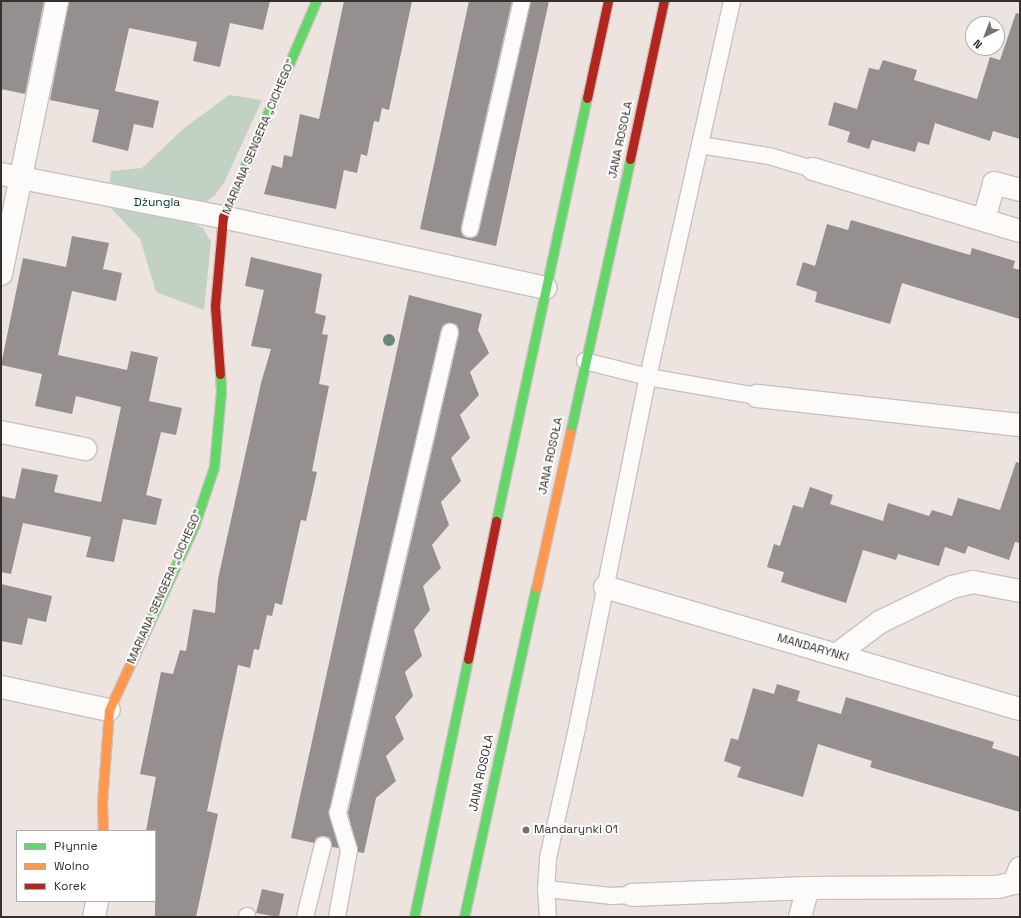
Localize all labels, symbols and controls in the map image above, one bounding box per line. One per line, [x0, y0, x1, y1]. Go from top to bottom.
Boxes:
north arrow [965, 16, 1005, 56]
text: N [970, 37, 985, 52]
street label: MARIANA SENGERA „CICHEGO” [219, 57, 299, 217]
street label: JANA ROSOŁA [606, 100, 636, 180]
park label: Dżungla [134, 196, 180, 210]
street label: JANA ROSOŁA [536, 416, 566, 496]
street label: MARIANA SENGERA „CICHEGO” [124, 507, 206, 667]
street label: MANDARYNKI [775, 631, 851, 665]
street label: JANA ROSOŁA [467, 733, 497, 813]
place label: Mandarynki 01 [534, 823, 618, 837]
marker: Mandarynki 01 [521, 825, 531, 835]
legend [16, 830, 156, 902]
text: Płynnie [54, 838, 98, 854]
text: Wolno [54, 858, 89, 874]
text: Korek [54, 878, 86, 894]

